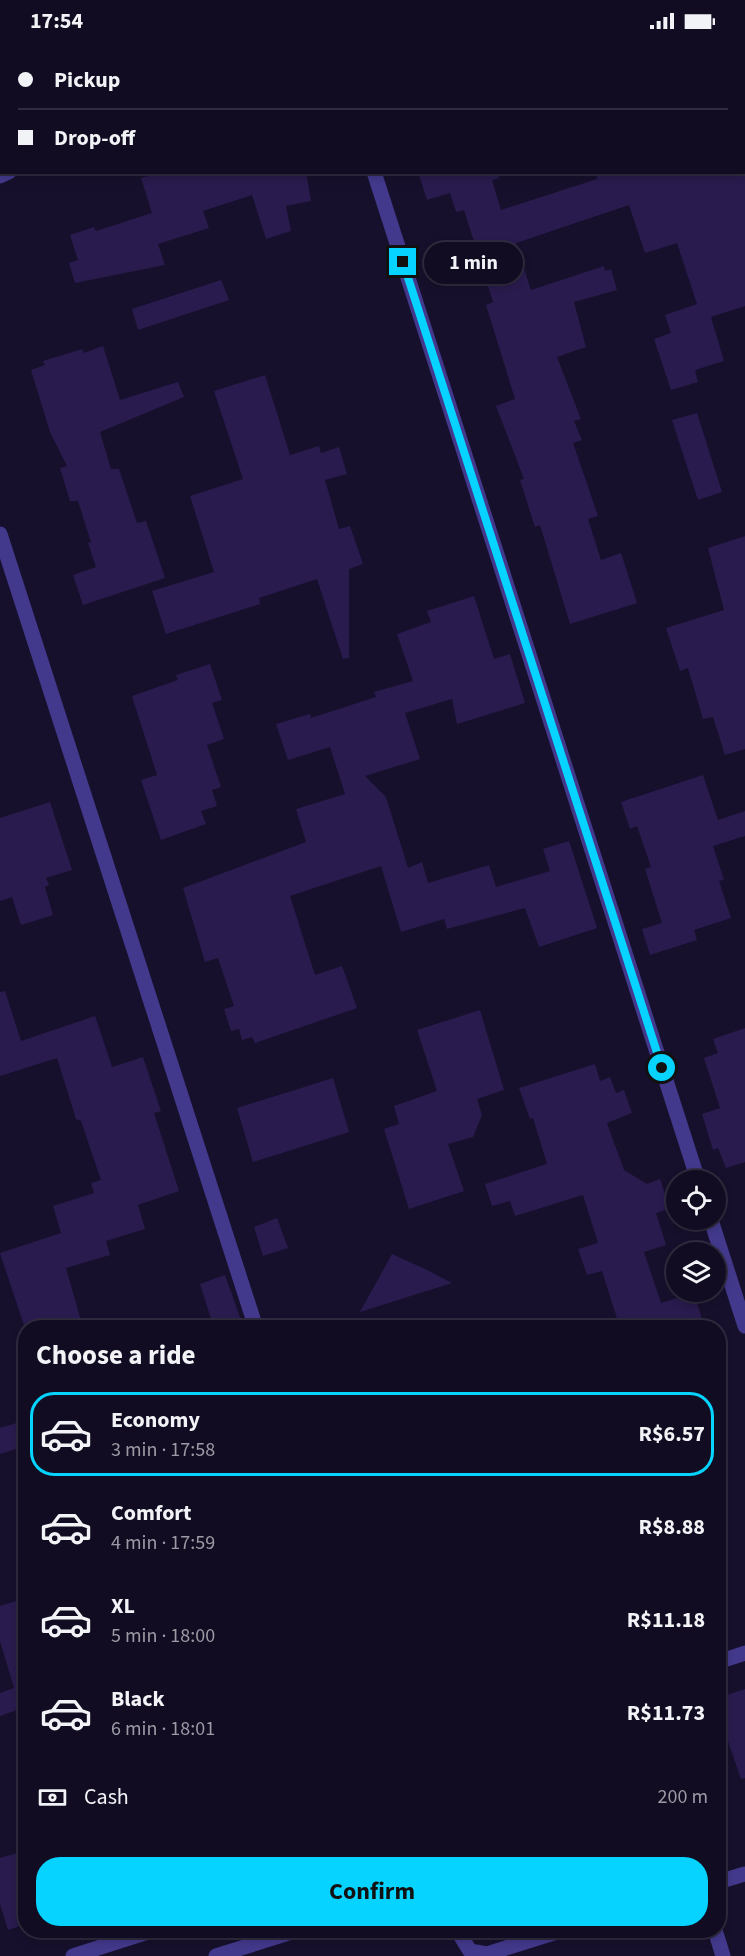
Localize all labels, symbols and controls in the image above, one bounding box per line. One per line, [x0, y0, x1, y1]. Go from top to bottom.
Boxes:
text: 17:54 [30, 5, 83, 37]
text: Pickup [54, 64, 120, 96]
text: Drop-off [54, 122, 135, 154]
callout: 1 min [424, 241, 523, 283]
route end [389, 248, 416, 275]
text: 1 min [449, 249, 498, 277]
route start [648, 1054, 675, 1081]
map controls [666, 1170, 726, 1302]
button: locate [666, 1170, 726, 1230]
button: layers [666, 1242, 726, 1302]
text: Choose a ride [36, 1336, 196, 1375]
text: Economy [111, 1404, 200, 1436]
icon: car [39, 1407, 93, 1461]
text: R$6.57 [638, 1418, 705, 1450]
text: 3 min · 17:58 [111, 1436, 215, 1464]
text: Comfort [111, 1497, 192, 1529]
icon: car [39, 1500, 93, 1554]
text: R$8.88 [638, 1511, 705, 1543]
text: 4 min · 17:59 [111, 1529, 215, 1557]
text: XL [111, 1590, 135, 1622]
icon: car [39, 1593, 93, 1647]
text: R$11.18 [627, 1604, 705, 1636]
text: 5 min · 18:00 [111, 1622, 215, 1650]
text: Black [111, 1683, 165, 1715]
icon: car [39, 1686, 93, 1740]
text: R$11.73 [627, 1697, 705, 1729]
text: 6 min · 18:01 [111, 1715, 215, 1743]
icon: cash [36, 1781, 69, 1814]
text: Cash [84, 1781, 129, 1813]
text: 200 m [658, 1783, 708, 1811]
button: Confirm [36, 1857, 708, 1926]

